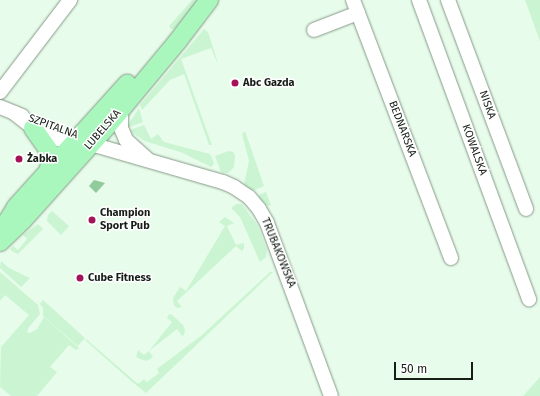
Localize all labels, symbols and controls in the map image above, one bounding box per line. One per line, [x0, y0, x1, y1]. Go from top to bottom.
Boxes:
place label: Abc Gazda [243, 76, 295, 90]
marker: Abc Gazda [230, 78, 240, 88]
street label: NISKA [476, 89, 498, 121]
street label: BEDNARSKA [385, 99, 419, 159]
street label: LUBELSKA [82, 107, 124, 153]
street label: SZPITALNA [26, 112, 80, 142]
street label: KOWALSKA [459, 123, 489, 177]
place label: Żabka [27, 152, 57, 166]
marker: Żabka [14, 154, 24, 164]
place label: Champion Sport Pub [100, 207, 150, 233]
marker: Champion Sport Pub [87, 215, 97, 225]
street label: TRUBAKOWSKA [258, 216, 298, 290]
place label: Cube Fitness [88, 271, 151, 285]
marker: Cube Fitness [75, 273, 85, 283]
scale bar [396, 354, 475, 380]
text: 50 m [401, 362, 427, 376]

